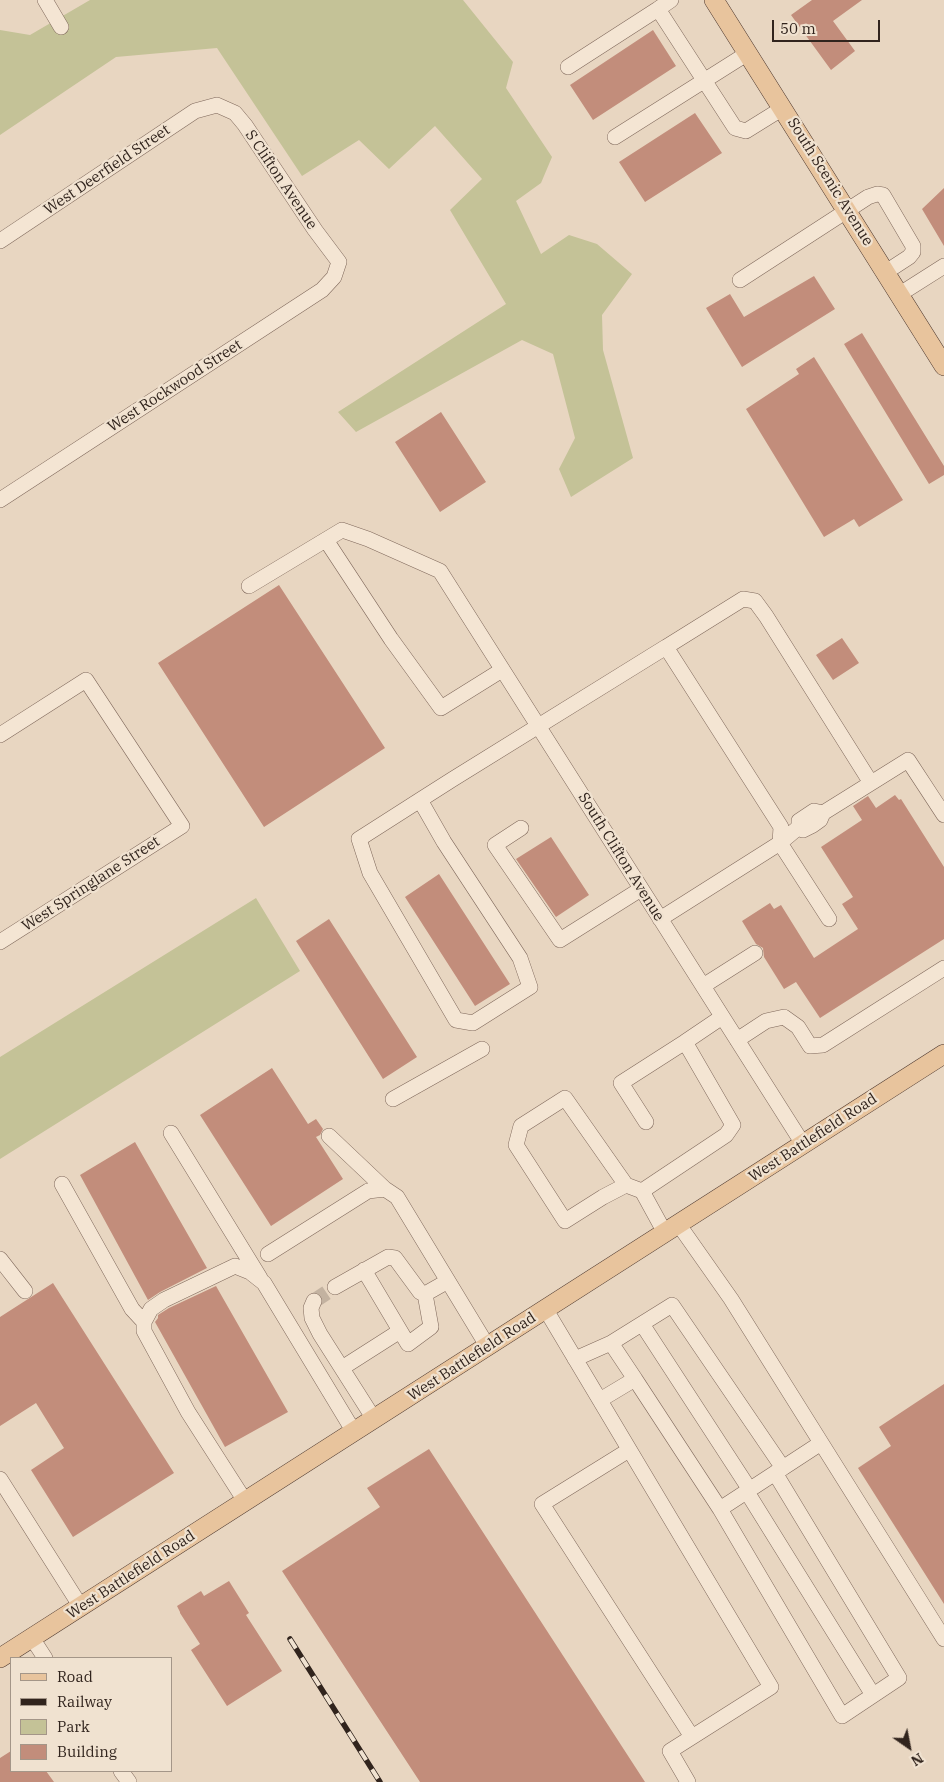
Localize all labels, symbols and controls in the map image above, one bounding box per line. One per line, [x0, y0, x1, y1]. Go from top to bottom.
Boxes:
scale bar [774, 10, 882, 42]
text: 50 m [780, 19, 816, 38]
street label: South Scenic Avenue [783, 115, 877, 249]
street label: West Deerfield Street [41, 121, 173, 219]
street label: S Clifton Avenue [241, 127, 321, 233]
street label: West Rockwood Street [105, 336, 245, 436]
street label: South Clifton Avenue [574, 789, 668, 925]
street label: West Springlane Street [19, 833, 163, 935]
street label: West Battlefield Road [745, 1090, 881, 1186]
street label: West Battlefield Road [404, 1309, 540, 1405]
street label: West Battlefield Road [63, 1527, 199, 1623]
legend [10, 1657, 172, 1772]
text: Road [57, 1667, 93, 1686]
text: Railway [57, 1692, 112, 1711]
text: Park [57, 1717, 90, 1736]
north arrow [884, 1722, 934, 1772]
text: Building [57, 1742, 117, 1761]
text: N [908, 1749, 927, 1770]

